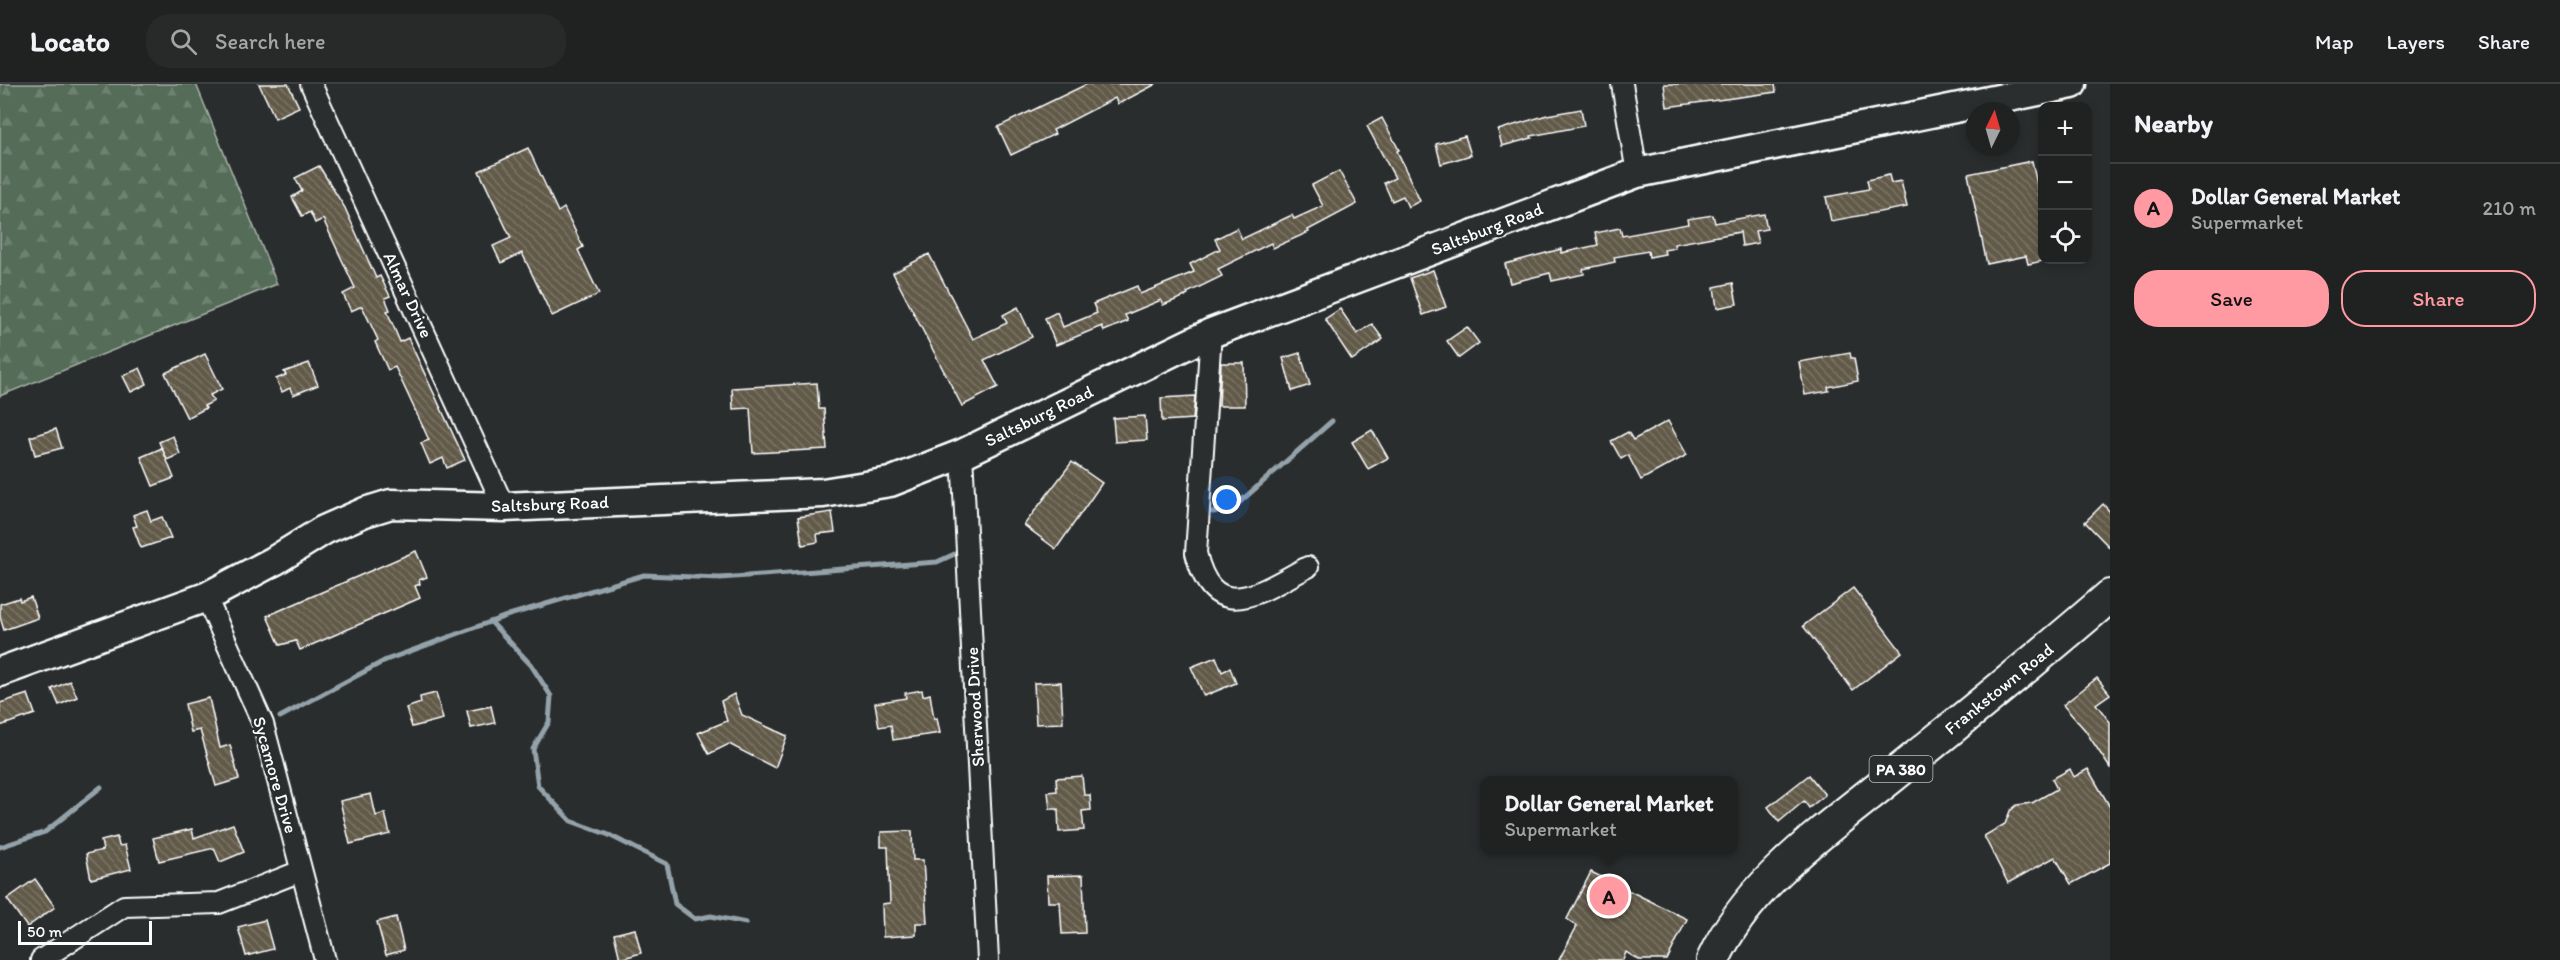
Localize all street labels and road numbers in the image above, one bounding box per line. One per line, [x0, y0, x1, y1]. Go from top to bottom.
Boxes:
street label: Saltsburg Road [1428, 198, 1546, 260]
street label: Almar Drive [379, 248, 437, 342]
street label: Saltsburg Road [981, 380, 1097, 452]
street label: Saltsburg Road [491, 491, 609, 517]
street label: Frankstown Road [1940, 638, 2058, 740]
street label: Sherwood Drive [961, 647, 989, 767]
street label: Sycamore Drive [248, 714, 302, 836]
road number: PA 380 [1870, 756, 1932, 782]

